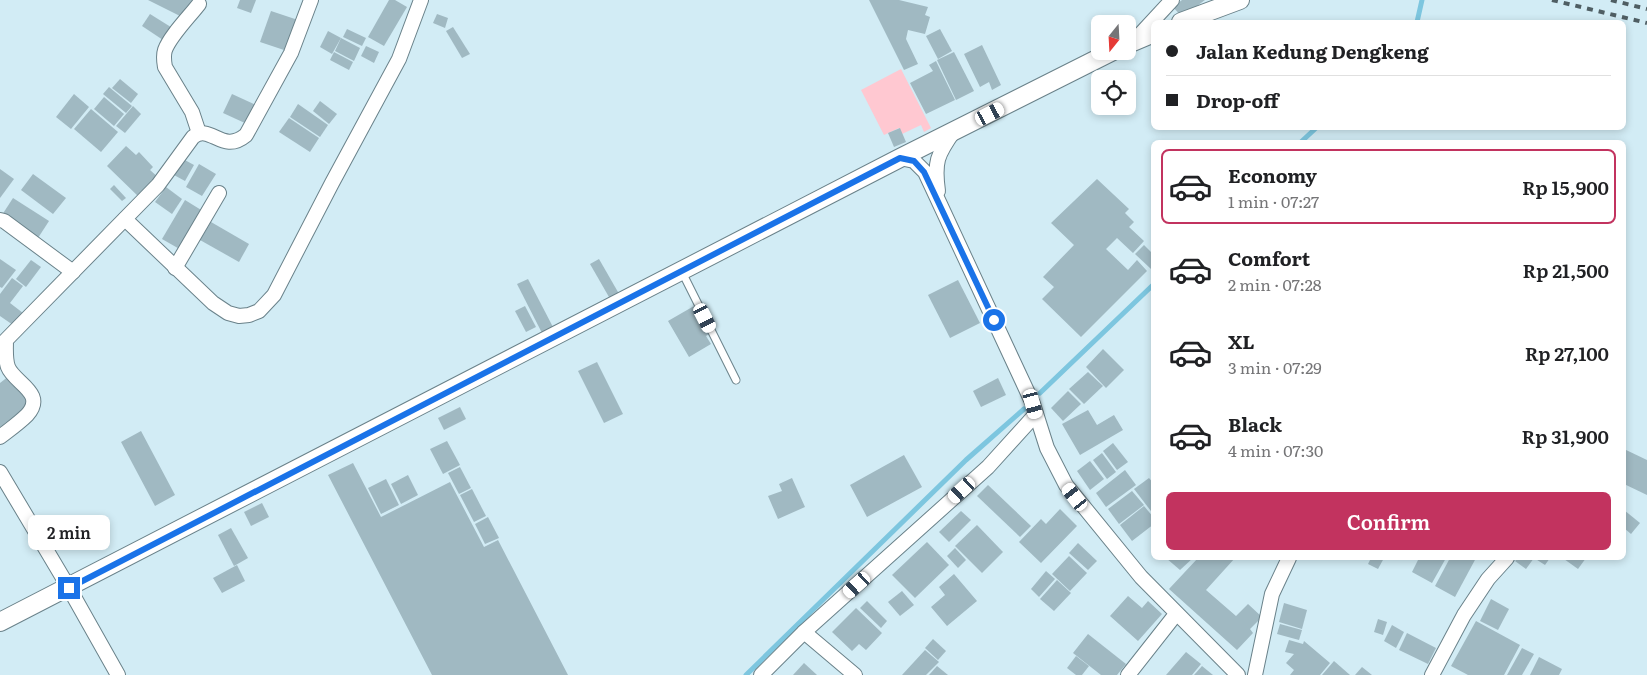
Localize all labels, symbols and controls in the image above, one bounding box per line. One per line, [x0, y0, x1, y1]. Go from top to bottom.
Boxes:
north arrow [1091, 15, 1136, 60]
map controls [1091, 15, 1136, 115]
text: Jalan Kedung Dengkeng [1196, 37, 1429, 65]
button: locate [1091, 70, 1136, 115]
text: Drop-off [1196, 86, 1279, 114]
car [973, 101, 1006, 127]
text: Economy [1228, 161, 1317, 189]
icon: car [1168, 164, 1213, 209]
text: Rp 15,900 [1522, 173, 1609, 201]
text: 1 min · 07:27 [1228, 189, 1319, 213]
text: Comfort [1228, 244, 1310, 272]
icon: car [1168, 247, 1213, 292]
text: Rp 21,500 [1523, 256, 1609, 284]
text: 2 min · 07:28 [1228, 272, 1322, 296]
car [691, 301, 718, 335]
route start [983, 309, 1005, 331]
text: XL [1228, 327, 1255, 355]
icon: car [1168, 330, 1213, 375]
text: Rp 27,100 [1525, 339, 1609, 367]
text: 3 min · 07:29 [1228, 355, 1322, 379]
car [1021, 388, 1044, 420]
text: Black [1228, 410, 1282, 438]
icon: car [1168, 413, 1213, 458]
text: Rp 31,900 [1522, 422, 1609, 450]
text: 4 min · 07:30 [1228, 438, 1323, 462]
car [945, 474, 978, 506]
car [1059, 481, 1090, 513]
button: Confirm [1166, 492, 1611, 550]
callout: 2 min [28, 516, 110, 550]
text: 2 min [47, 520, 91, 544]
car [840, 569, 873, 601]
route end [58, 577, 80, 599]

